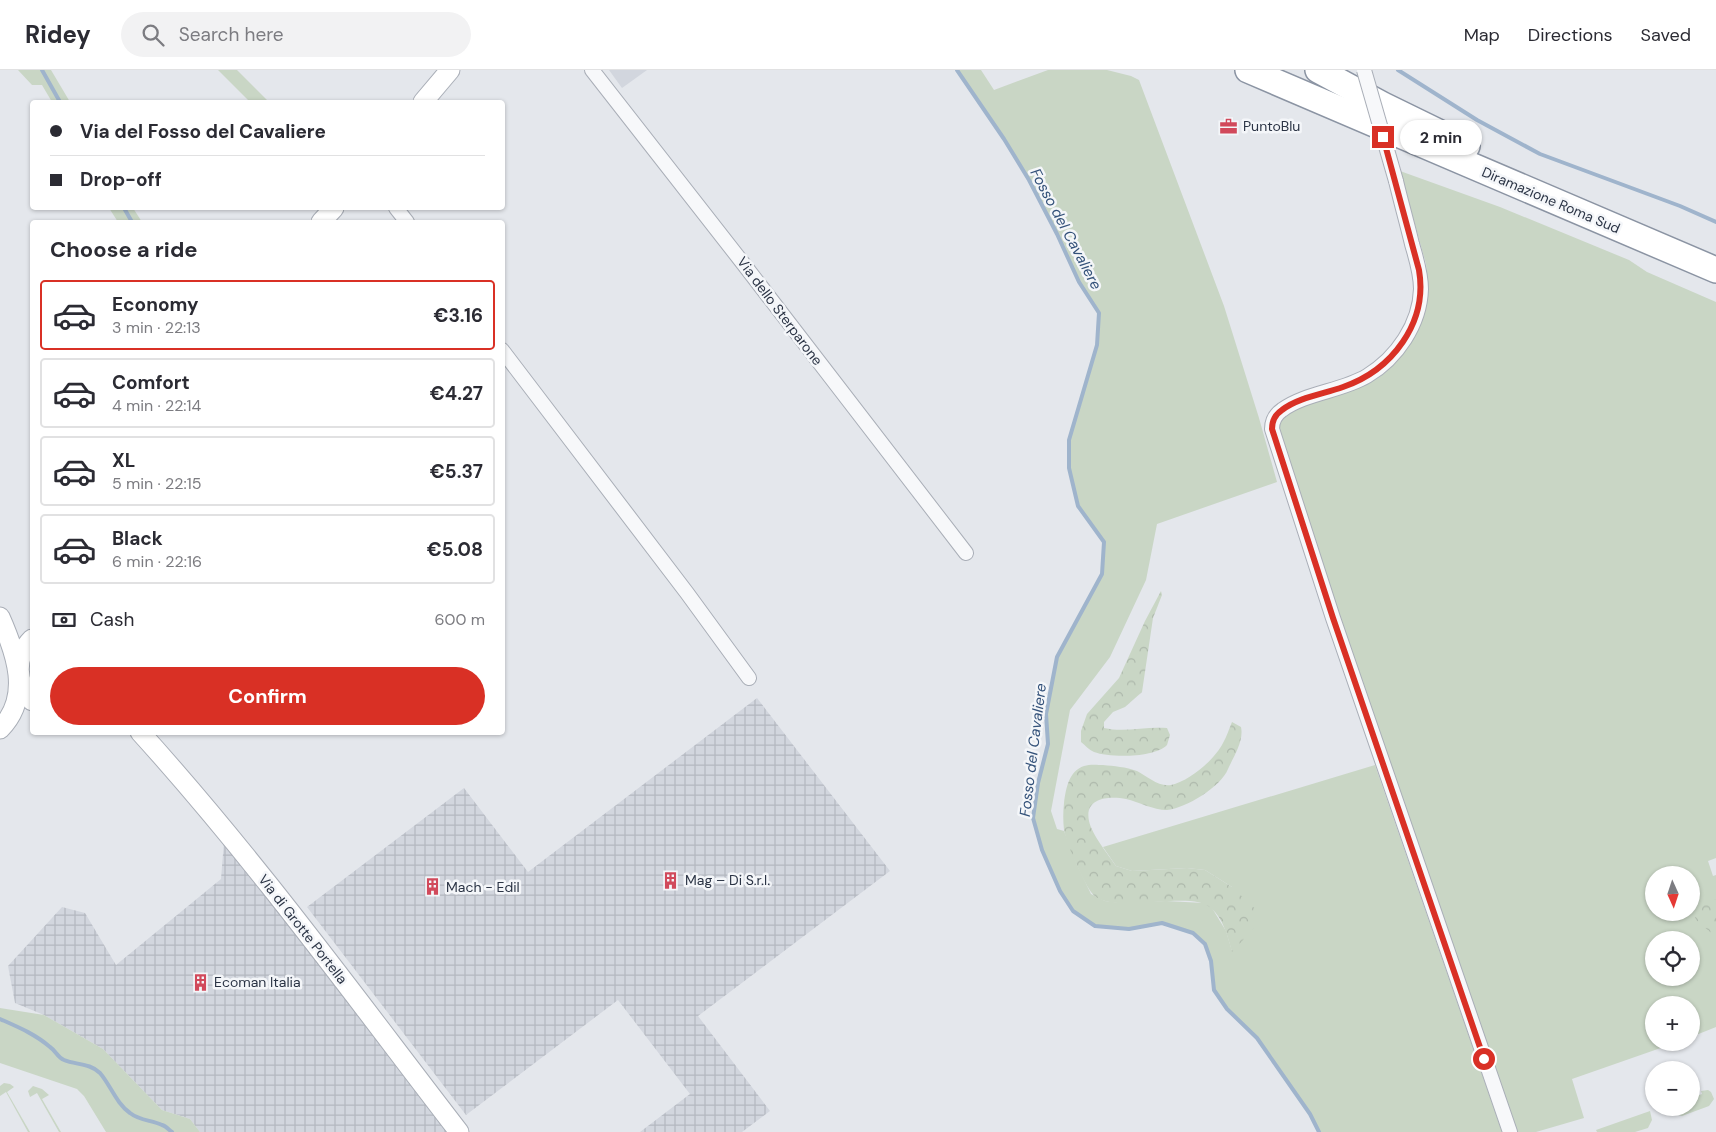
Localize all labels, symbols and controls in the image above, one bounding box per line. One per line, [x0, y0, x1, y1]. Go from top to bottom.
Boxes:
search box [121, 12, 471, 57]
text: Ridey [25, 19, 91, 50]
icon: search [139, 21, 167, 49]
text: Search here [179, 22, 284, 47]
text: Map [1464, 23, 1500, 47]
text: Directions [1528, 23, 1613, 47]
text: Saved [1641, 23, 1691, 47]
office icon: PuntoBlu [1219, 116, 1239, 136]
place label: PuntoBlu [1243, 117, 1300, 135]
text: Via del Fosso del Cavaliere [80, 119, 326, 144]
callout: 2 min [1400, 120, 1483, 154]
route end [1372, 126, 1394, 148]
text: 2 min [1420, 127, 1462, 148]
street label: Diramazione Roma Sud [1479, 163, 1623, 237]
water label: Fosso del Cavaliere [1026, 165, 1107, 293]
text: Drop-off [80, 167, 162, 192]
text: Choose a ride [50, 235, 198, 264]
street label: Via dello Sterparone [733, 253, 827, 369]
text: Economy [112, 292, 199, 317]
icon: car [52, 293, 97, 338]
text: €3.16 [433, 303, 483, 328]
text: 3 min · 22:13 [112, 317, 201, 338]
text: Comfort [112, 370, 190, 395]
icon: car [52, 371, 97, 416]
text: €4.27 [430, 381, 483, 406]
text: 4 min · 22:14 [112, 395, 201, 416]
text: XL [112, 448, 135, 473]
icon: car [52, 449, 97, 494]
text: €5.37 [430, 459, 483, 484]
text: 5 min · 22:15 [112, 473, 201, 494]
text: Black [112, 526, 163, 551]
icon: car [52, 527, 97, 572]
text: €5.08 [427, 537, 483, 562]
text: 6 min · 22:16 [112, 551, 202, 572]
icon: cash [50, 606, 78, 634]
text: Cash [90, 607, 134, 632]
text: 600 m [435, 609, 485, 630]
button: Confirm [50, 667, 485, 725]
water label: Fosso del Cavaliere [1015, 682, 1051, 818]
north arrow [1645, 866, 1700, 921]
map controls [1645, 866, 1700, 1116]
building icon: Mag – Di S.r.l. [661, 870, 681, 890]
street label: Via di Grotte Portella [255, 871, 351, 987]
place label: Mag – Di S.r.l. [685, 871, 770, 889]
building icon: Mach - Edil [422, 877, 442, 897]
place label: Mach - Edil [446, 878, 520, 896]
button: locate [1645, 931, 1700, 986]
building icon: Ecoman Italia [190, 972, 210, 992]
place label: Ecoman Italia [214, 973, 301, 991]
button: + [1645, 996, 1700, 1051]
route start [1473, 1048, 1495, 1070]
button: − [1645, 1061, 1700, 1116]

